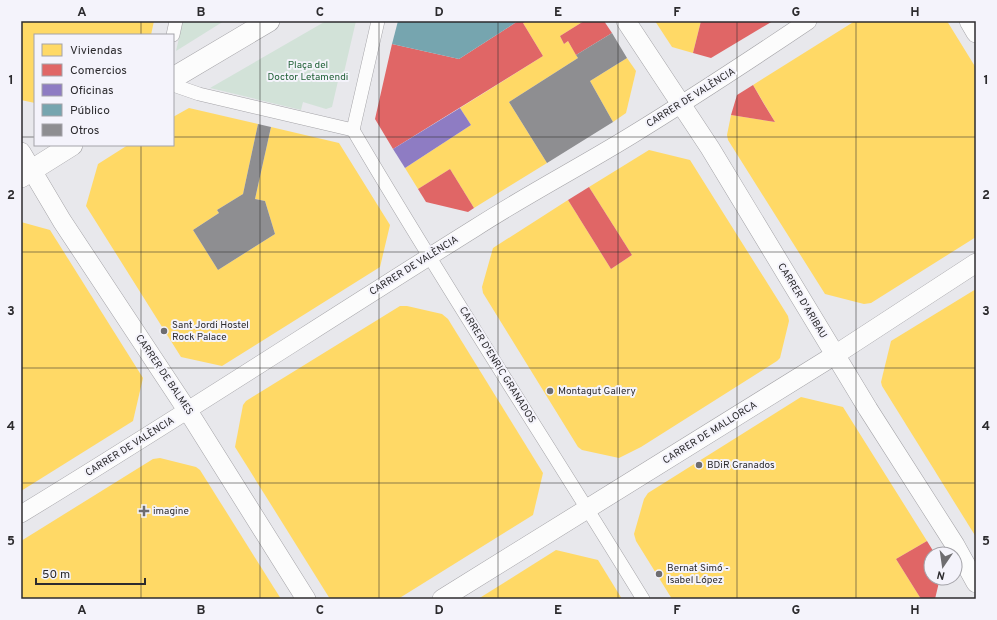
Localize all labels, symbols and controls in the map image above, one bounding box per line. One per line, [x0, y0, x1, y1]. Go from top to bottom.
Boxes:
text: A [77, 5, 87, 21]
text: B [197, 5, 206, 21]
text: C [316, 5, 324, 21]
text: D [434, 5, 444, 21]
text: E [554, 5, 562, 21]
text: F [673, 5, 681, 21]
text: G [792, 5, 801, 21]
text: H [910, 5, 920, 21]
legend [34, 34, 174, 146]
text: Viviendas [70, 43, 122, 59]
park label: Plaça del Doctor Letamendi [268, 59, 348, 84]
text: Comercios [70, 63, 127, 79]
street label: CARRER DE VALÈNCIA [644, 65, 738, 131]
text: 1 [8, 73, 14, 89]
text: 1 [983, 73, 989, 89]
text: Oficinas [70, 83, 114, 99]
text: Público [70, 103, 110, 119]
text: Otros [70, 123, 99, 139]
text: 2 [7, 188, 15, 204]
text: 2 [982, 188, 990, 204]
street label: CARRER DE VALÈNCIA [367, 233, 461, 299]
street label: CARRER D'ARIBAU [774, 261, 830, 341]
text: 3 [7, 304, 15, 320]
street label: CARRER D'ENRIC GRANADOS [456, 304, 538, 426]
text: 3 [982, 304, 990, 320]
place label: Sant Jordi Hostel Rock Palace [172, 319, 249, 344]
marker: Sant Jordi Hostel Rock Palace [159, 326, 169, 336]
street label: CARRER DE BALMES [132, 332, 196, 418]
place label: Montagut Gallery [558, 385, 636, 398]
marker: Montagut Gallery [545, 386, 555, 396]
street label: CARRER DE MALLORCA [660, 399, 760, 467]
street label: CARRER DE VALÈNCIA [83, 414, 177, 480]
text: 4 [7, 419, 15, 435]
text: 4 [982, 419, 990, 435]
place label: BDiR Granados [707, 459, 775, 472]
marker: BDiR Granados [694, 460, 704, 470]
marker: imagine [138, 505, 150, 517]
place label: imagine [153, 505, 189, 518]
text: 5 [7, 534, 15, 550]
text: 5 [982, 534, 990, 550]
north arrow [923, 546, 963, 586]
scale bar [36, 560, 145, 586]
place label: Bernat Simó - Isabel López [667, 562, 729, 587]
text: 50 m [42, 567, 70, 583]
text: N [936, 567, 946, 582]
marker: Bernat Simó - Isabel López [654, 569, 664, 579]
text: A [77, 603, 87, 619]
text: B [197, 603, 206, 619]
text: C [316, 603, 324, 619]
text: D [434, 603, 444, 619]
text: E [554, 603, 562, 619]
text: F [673, 603, 681, 619]
text: G [792, 603, 801, 619]
text: H [910, 603, 920, 619]

